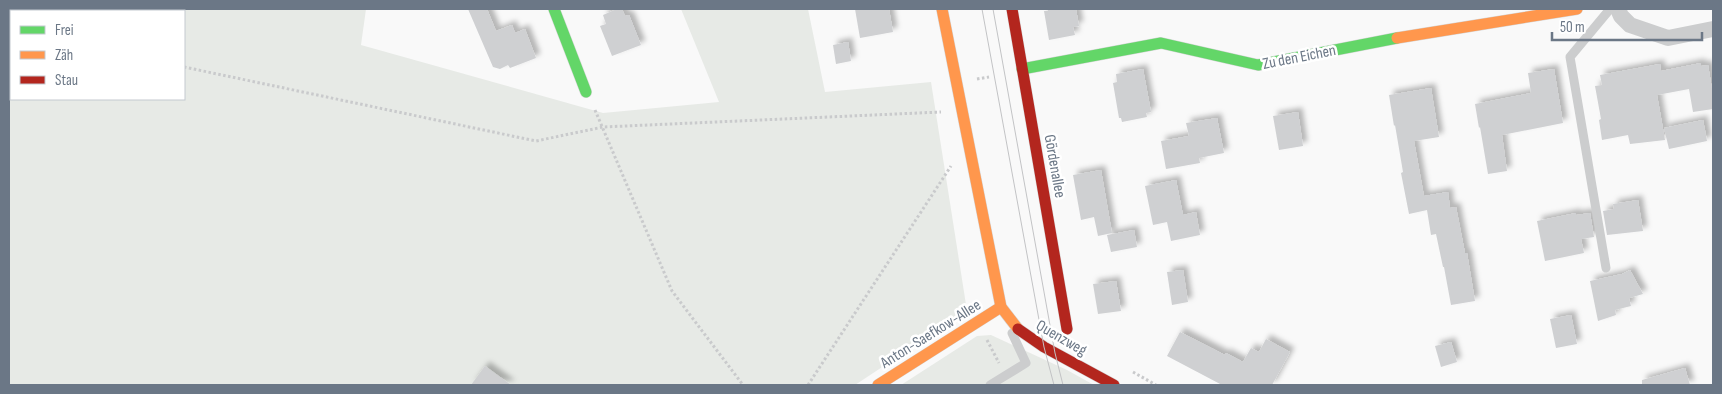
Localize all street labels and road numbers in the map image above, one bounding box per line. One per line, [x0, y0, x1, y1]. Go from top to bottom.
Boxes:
street label: Zu den Eichen [1261, 41, 1338, 74]
street label: Gördenallee [1040, 133, 1069, 199]
street label: Anton-Saefkow-Allee [876, 296, 985, 373]
street label: Quenzweg [1033, 316, 1090, 360]

